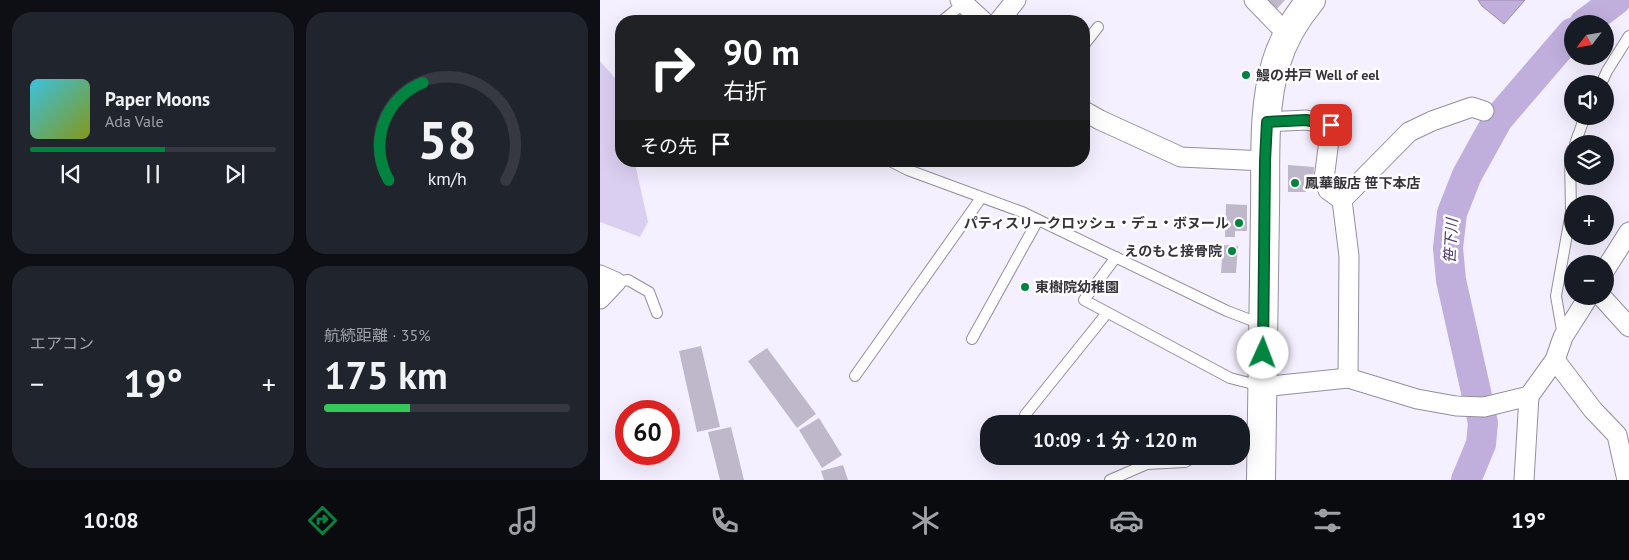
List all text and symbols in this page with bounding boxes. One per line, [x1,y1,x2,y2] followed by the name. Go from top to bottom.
[1564,15,1614,65] north arrow
[1564,15,1614,305] map controls
[723,29,800,75] text: 90 m
[640,35,705,100] icon: right
[1256,66,1380,84] place label: 鰻の井戸 Well of eel
[1240,69,1252,81] marker: 鰻の井戸 Well of eel
[1564,75,1614,125] button: sound
[723,77,767,105] text: 右折
[105,87,210,111] text: Paper Moons
[1310,104,1352,146] pin
[418,106,476,173] text: 58
[105,111,164,131] text: Ada Vale
[1317,111,1345,139] icon: arrive
[707,130,735,158] icon: arrive
[640,134,697,158] text: その先
[1564,135,1614,185] button: layers
[57,160,85,188] icon: previous
[139,160,167,188] icon: pause
[221,160,249,188] icon: next
[427,167,467,190] text: km/h
[1305,174,1421,192] place label: 鳳華飯店 笹下本店
[1289,177,1301,189] marker: 鳳華飯店 笹下本店
[1564,195,1614,245] button: +
[964,214,1229,232] place label: パティスリークロッシュ・デュ・ボヌール
[1440,216,1461,264] water label: 笹下川
[1233,217,1245,229] marker: パティスリークロッシュ・デュ・ボヌール
[1124,242,1222,260] place label: えのもと接骨院
[1226,245,1238,257] marker: えのもと接骨院
[1564,255,1614,305] button: −
[1035,278,1119,296] place label: 東樹院幼稚園
[1019,281,1031,293] marker: 東樹院幼稚園
[324,325,431,345] text: 航続距離 · 35%
[1236,326,1288,378] position arrow
[30,333,94,353] text: エアコン
[324,350,448,399] text: 175 km
[123,358,183,407] text: 19°
[30,365,44,402] text: −
[262,365,276,402] text: +
[615,400,680,465] speed limit sign: 60
[1033,428,1197,452] text: 10:09 · 1 分 · 120 m
[305,503,340,538] icon: directions
[506,503,541,538] icon: music
[707,503,742,538] icon: phone
[908,503,943,538] icon: climate
[1109,503,1144,538] icon: car
[1310,503,1345,538] icon: filters
[83,506,139,534] text: 10:08
[1511,506,1546,534] text: 19°

